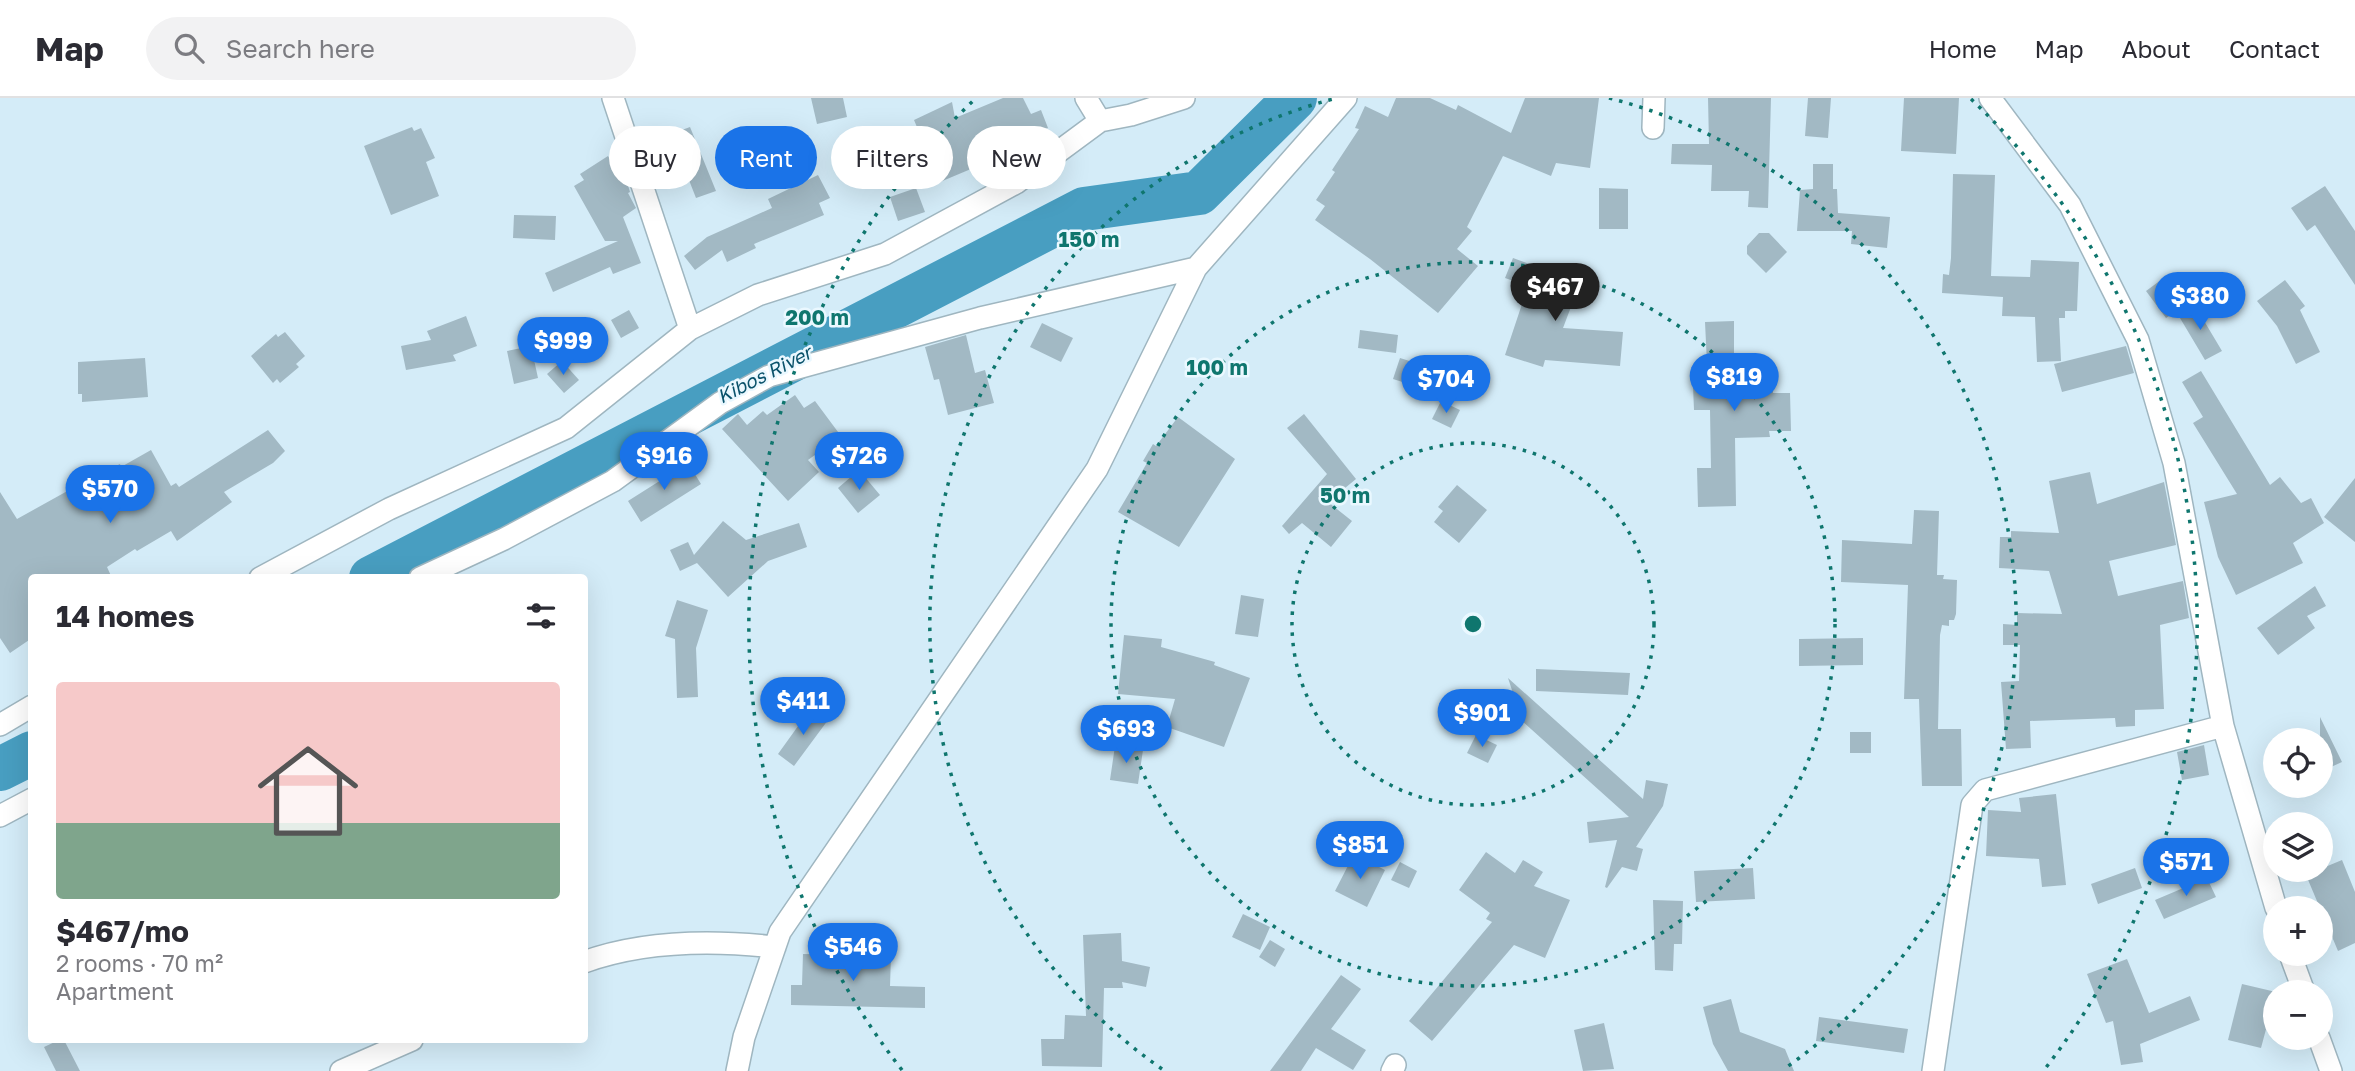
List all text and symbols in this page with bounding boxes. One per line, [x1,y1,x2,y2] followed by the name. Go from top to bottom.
[146,17,636,80] search box
[35,29,104,68] text: Map
[170,29,208,67] icon: search
[226,33,375,64] text: Search here
[1929,34,1997,63] text: Home
[2035,34,2084,63] text: Map
[2122,34,2191,63] text: About
[2229,34,2320,63] text: Contact
[609,126,701,189] chip: Buy
[715,126,817,189] chip: Rent
[831,126,953,189] chip: Filters
[967,126,1066,189] chip: New
[1059,226,1119,252] text: 150 m
[1514,264,1596,323] pin: $467
[1527,272,1583,300] text: $467
[2159,272,2241,332] pin: $380
[2170,281,2230,309] text: $380
[785,304,849,330] text: 200 m
[522,317,604,377] pin: $999
[533,326,593,354] text: $999
[713,339,817,408] water label: Kibos River
[1186,354,1248,380] text: 100 m
[1693,354,1775,413] pin: $819
[1405,356,1487,415] pin: $704
[1706,362,1762,390] text: $819
[1417,364,1475,392] text: $704
[623,432,705,492] pin: $916
[818,432,900,492] pin: $726
[636,441,692,469] text: $916
[831,441,887,469] text: $726
[69,466,151,525] pin: $570
[82,474,138,502] text: $570
[1320,482,1370,508] text: 50 m
[522,597,560,635] icon: filters
[56,598,195,634] text: 14 homes
[1461,612,1485,636] centre of rings
[762,678,844,737] pin: $411
[776,686,830,714] text: $411
[1441,690,1523,749] pin: $901
[1454,698,1510,726] text: $901
[1085,706,1167,765] pin: $693
[1097,714,1155,742] text: $693
[245,728,371,854] icon: home
[2263,728,2333,1050] map controls
[2263,728,2333,798] button: locate
[2263,812,2333,882] button: layers
[1319,822,1401,881] pin: $851
[1332,830,1388,858] text: $851
[2145,838,2227,898] pin: $571
[2159,847,2213,875] text: $571
[2263,896,2333,966] button: +
[56,913,189,949] text: $467/mo
[812,924,894,983] pin: $546
[824,932,882,960] text: $546
[56,949,223,977] text: 2 rooms · 70 m²
[56,977,174,1005] text: Apartment
[2263,980,2333,1050] button: −

